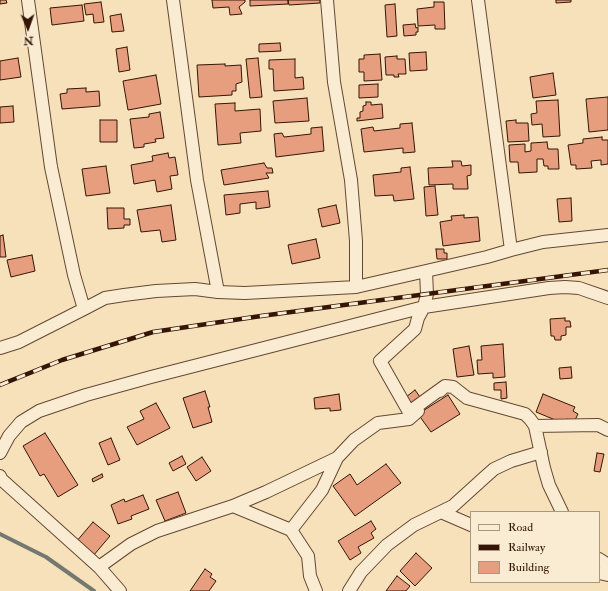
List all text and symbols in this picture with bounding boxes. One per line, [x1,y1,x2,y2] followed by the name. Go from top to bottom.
[8,8,48,48] north arrow
[23,34,34,47] text: N
[470,511,600,583] legend
[508,520,533,535] text: Road
[508,540,545,555] text: Railway
[508,560,549,575] text: Building

